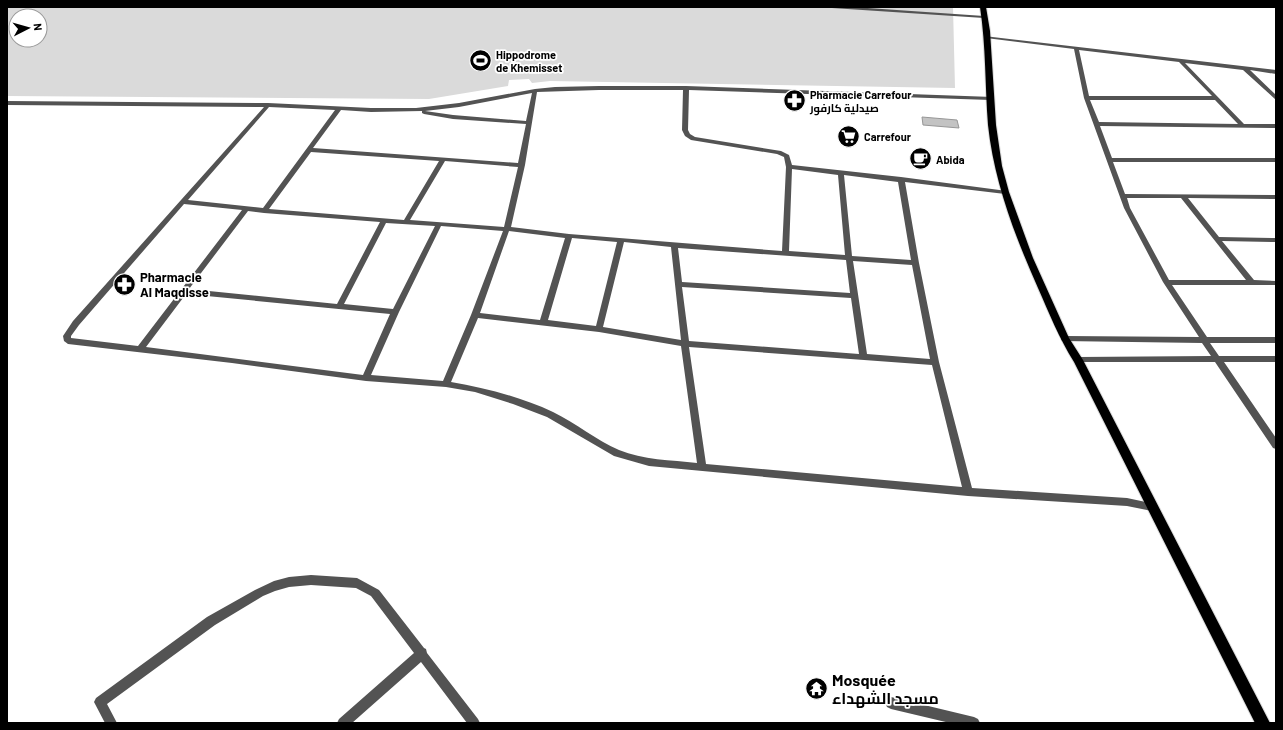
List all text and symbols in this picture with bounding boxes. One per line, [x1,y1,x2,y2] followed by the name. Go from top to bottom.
[8,8,48,48] north arrow
[32,23,45,31] text: N
[468,47,494,73] sports icon: Hippodrome de Khemisset
[496,48,562,74] place label: Hippodrome de Khemisset
[781,87,807,113] pharmacy icon: Pharmacie Carrefour صيدلية كارفور
[809,88,912,116] place label: Pharmacie Carrefour صيدلية كارفور
[835,123,861,149] supermarket icon: Carrefour
[864,130,912,143] place label: Carrefour
[907,146,933,172] cafe icon: Abida
[936,153,965,166] place label: Abida
[140,269,209,300] place label: Pharmacie Al Maqdisse
[112,271,138,297] pharmacy icon: Pharmacie Al Maqdisse
[832,670,939,708] place label: Mosquée مسجد الشهداء
[804,675,830,701] temple icon: Mosquée مسجد الشهداء

